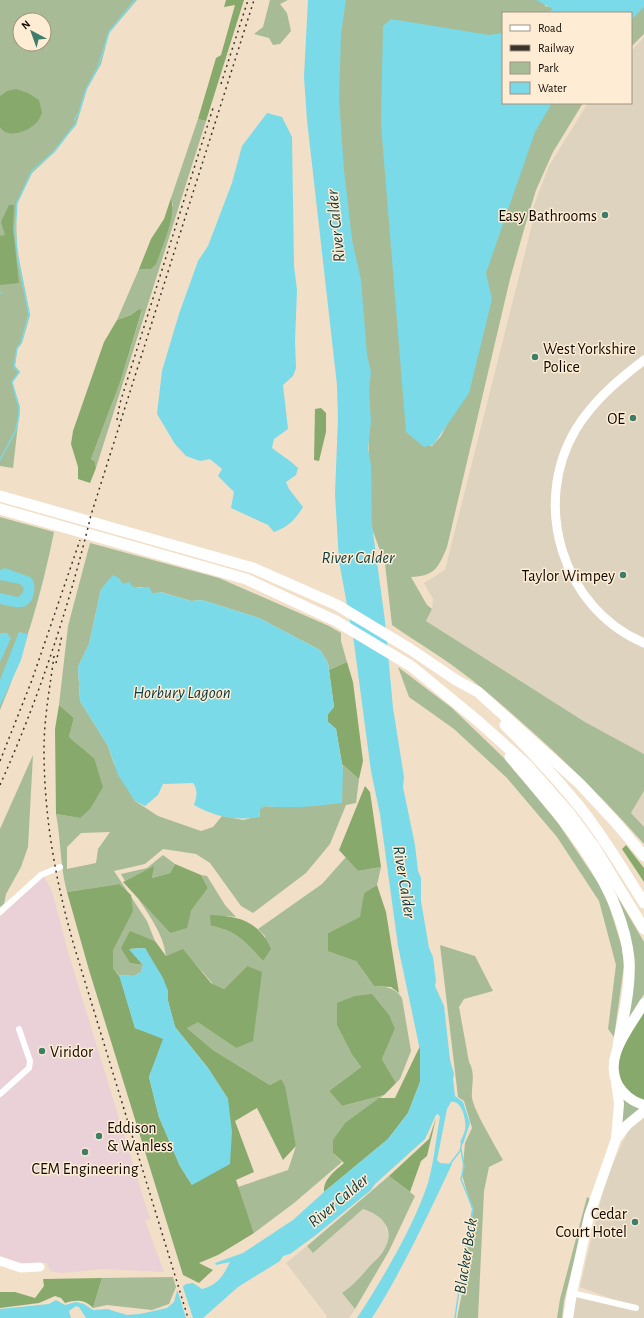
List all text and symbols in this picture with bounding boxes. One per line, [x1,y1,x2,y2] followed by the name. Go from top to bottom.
[12,12,52,52] north arrow
[502,12,632,104] legend
[19,18,32,31] text: N
[538,22,562,34] text: Road
[538,42,574,55] text: Railway
[538,62,559,74] text: Park
[538,82,567,94] text: Water
[323,188,348,263] water label: River Calder
[498,208,597,225] place label: Easy Bathrooms
[600,210,610,220] marker: Easy Bathrooms
[543,341,636,375] place label: West Yorkshire Police
[530,352,540,362] marker: West Yorkshire Police
[607,411,625,427] place label: OE
[628,413,638,423] marker: OE
[321,549,395,566] water label: River Calder
[521,568,615,585] place label: Taylor Wimpey
[618,570,628,580] marker: Taylor Wimpey
[133,684,231,701] water label: Horbury Lagoon
[390,845,419,920] water label: River Calder
[50,1044,94,1060] place label: Viridor
[37,1046,47,1056] marker: Viridor
[107,1120,173,1154] place label: Eddison & Wanless
[94,1131,104,1141] marker: Eddison & Wanless
[80,1147,90,1157] marker: CEM Engineering
[32,1161,139,1177] place label: CEM Engineering
[305,1170,372,1230] water label: River Calder
[556,1206,628,1240] place label: Cedar Court Hotel
[451,1217,480,1295] water label: Blacker Beck
[630,1217,640,1227] marker: Cedar Court Hotel

